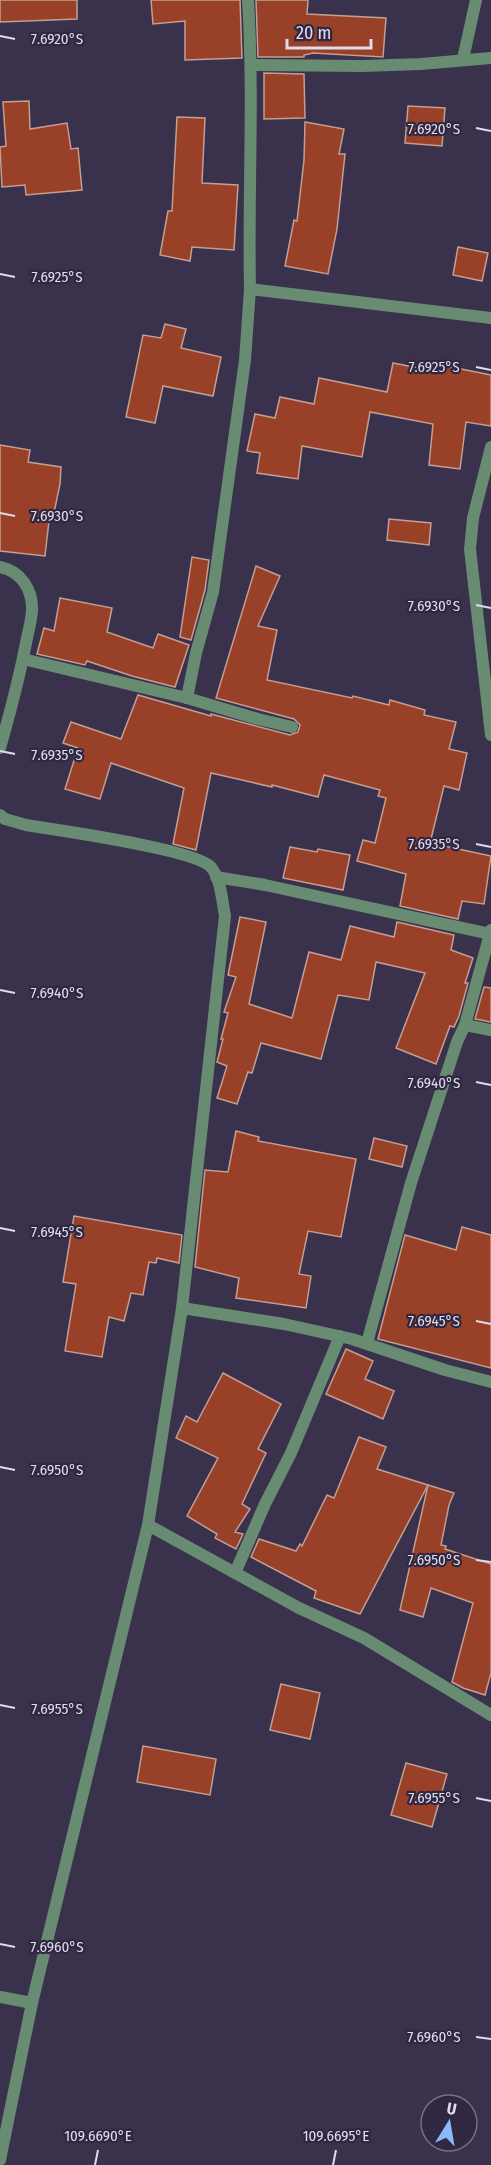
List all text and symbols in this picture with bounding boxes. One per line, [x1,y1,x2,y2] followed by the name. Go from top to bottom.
[287,12,371,50] scale bar
[296,22,331,44] text: 20 m
[31,30,83,48] text: 7.6920°S
[408,120,460,138] text: 7.6920°S
[31,268,83,286] text: 7.6925°S
[408,358,460,376] text: 7.6925°S
[31,507,83,525] text: 7.6930°S
[408,597,460,615] text: 7.6930°S
[31,746,83,764] text: 7.6935°S
[408,835,460,853] text: 7.6935°S
[30,984,84,1002] text: 7.6940°S
[407,1074,461,1092] text: 7.6940°S
[31,1223,83,1241] text: 7.6945°S
[408,1312,460,1330] text: 7.6945°S
[31,1461,83,1479] text: 7.6950°S
[408,1551,460,1569] text: 7.6950°S
[31,1700,83,1718] text: 7.6955°S
[408,1789,460,1807] text: 7.6955°S
[30,1938,84,1956] text: 7.6960°S
[407,2028,461,2046] text: 7.6960°S
[419,2093,479,2153] north arrow
[445,2099,458,2119] text: U
[64,2127,132,2145] text: 109.6690°E
[303,2127,369,2145] text: 109.6695°E

